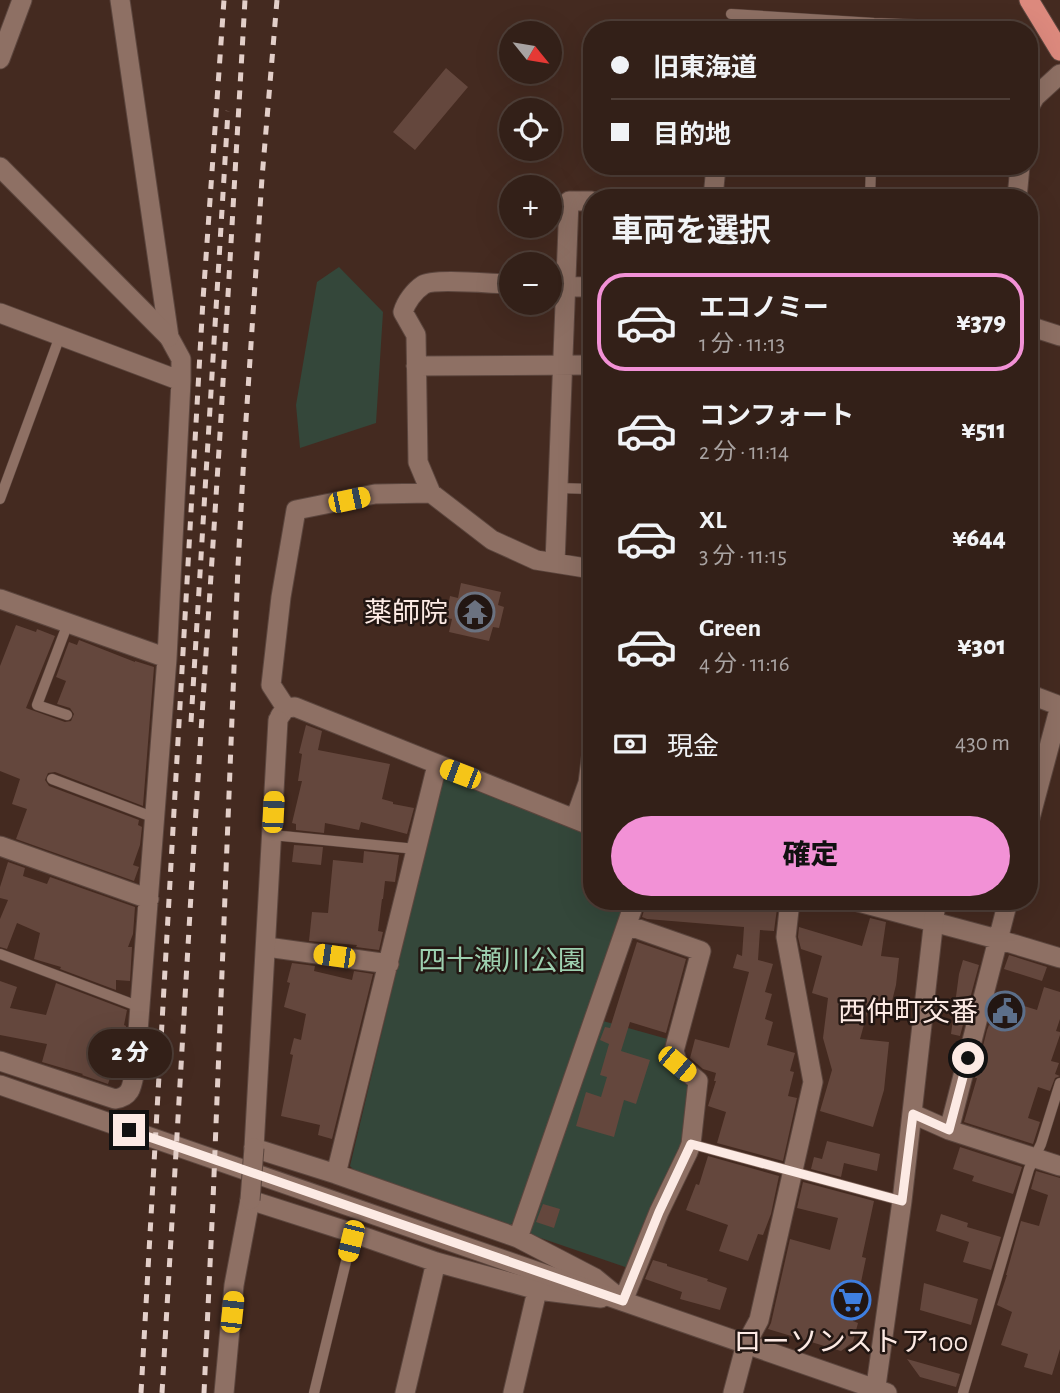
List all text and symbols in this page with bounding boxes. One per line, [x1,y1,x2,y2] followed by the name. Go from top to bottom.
[499,21,562,84] north arrow
[499,21,562,315] map controls
[653,55,757,81] text: 旧東海道
[499,98,562,161] button: locate
[653,122,731,148] text: 目的地
[499,175,562,238] button: +
[611,215,771,247] text: 車両を選択
[499,252,562,315] button: −
[615,291,678,354] icon: car
[699,295,829,321] text: エコノミー
[956,309,1006,335] text: ¥379
[699,333,785,356] text: 1 分 · 11:13
[615,399,678,462] icon: car
[699,403,854,429] text: コンフォート
[961,417,1006,443] text: ¥511
[699,441,789,464] text: 2 分 · 11:14
[327,485,372,515] car
[615,507,678,570] icon: car
[699,507,726,533] text: XL
[952,525,1006,551] text: ¥644
[699,545,787,568] text: 3 分 · 11:15
[454,591,496,633] temple icon: 薬師院
[364,598,448,628] place label: 薬師院
[615,615,678,678] icon: car
[699,615,761,641] text: Green
[957,633,1006,659] text: ¥301
[699,653,790,676] text: 4 分 · 11:16
[611,725,649,763] icon: cash
[955,732,1010,755] text: 430 m
[667,734,719,760] text: 現金
[437,757,484,791] car
[262,790,285,834] car
[611,816,1010,896] button: 確定
[312,943,357,969] car
[418,946,586,976] park label: 四十瀬川公園
[984,990,1026,1032] public building icon: 西仲町交番
[838,997,978,1027] place label: 西仲町交番
[87,1028,171,1078] callout: 2 分
[111,1042,149,1065] text: 2 分
[655,1042,700,1086] car
[952,1042,984,1074] route start
[113,1114,145,1146] route end
[336,1218,367,1264] car
[830,1279,872,1321] supermarket icon: ローソンストア100
[220,1290,245,1334] car
[734,1329,968,1357] place label: ローソンストア100

